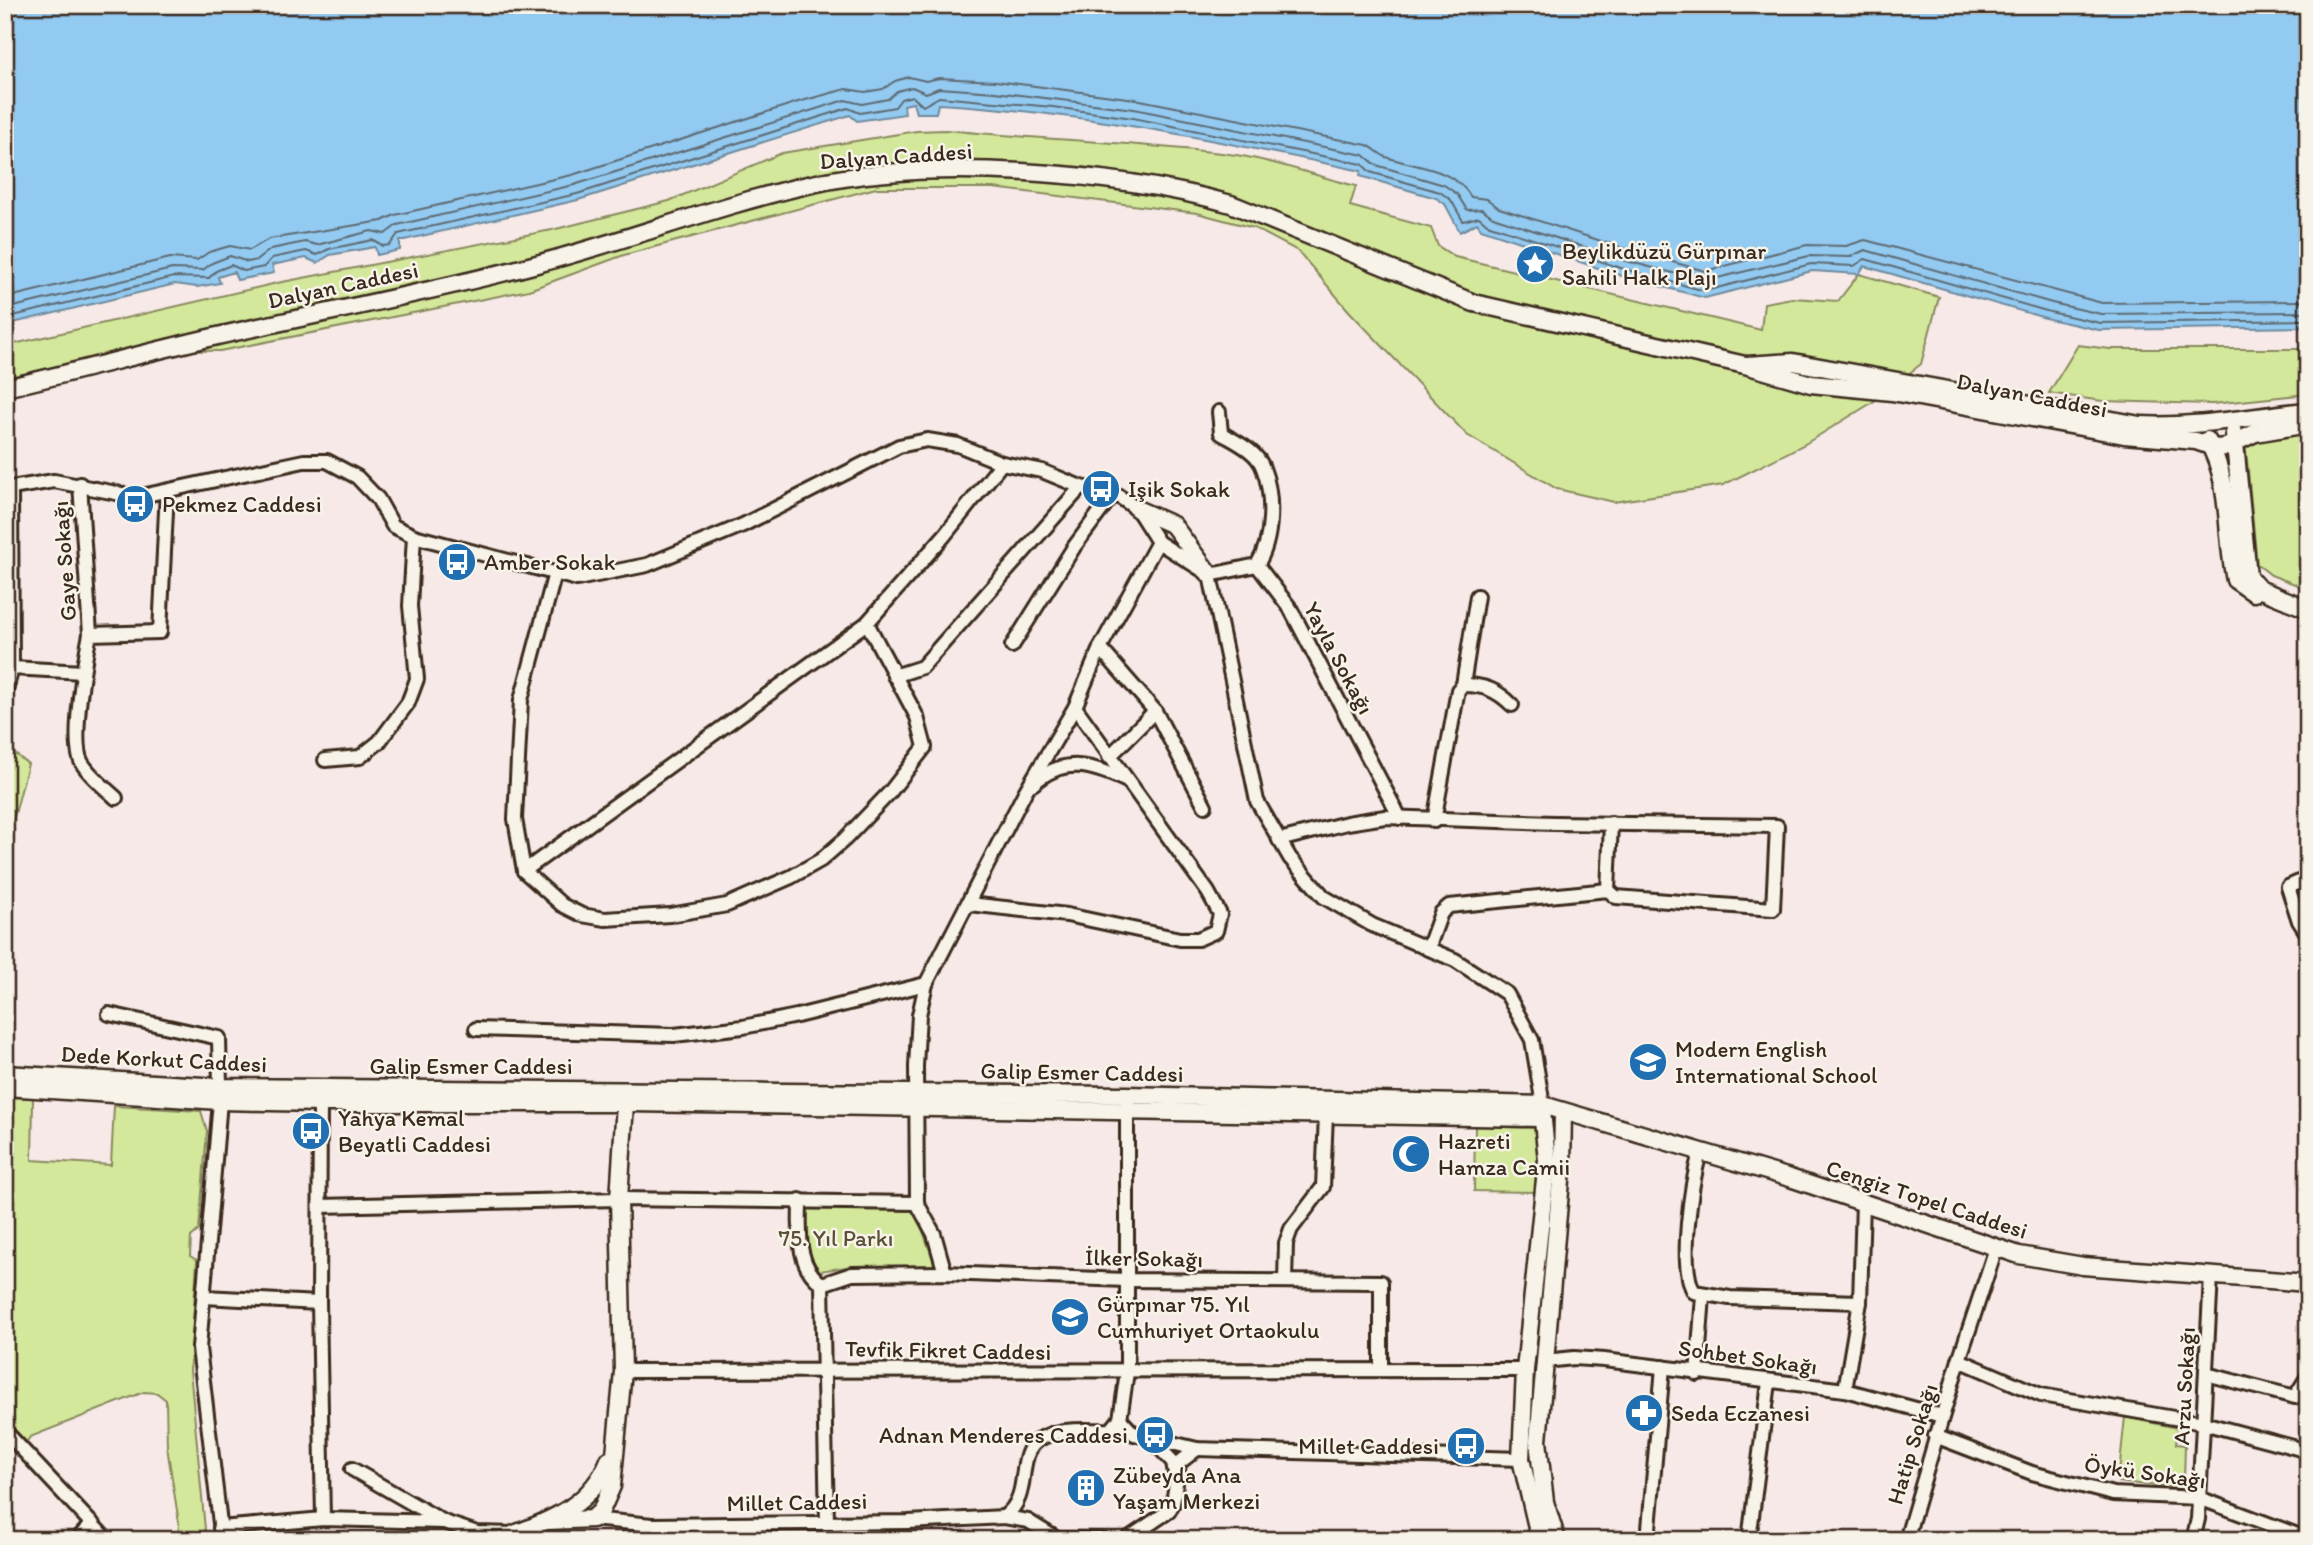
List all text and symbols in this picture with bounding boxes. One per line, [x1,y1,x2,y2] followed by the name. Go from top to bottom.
[819,137,973,175] street label: Dalyan Caddesi
[1562,237,1766,291] place label: Beylikdüzü Gürpınar Sahili Halk Plajı
[1514,243,1556,285] place icon: Beylikdüzü Gürpınar Sahili Halk Plajı
[265,255,421,315] street label: Dalyan Caddesi
[1954,367,2110,423] street label: Dalyan Caddesi
[1080,468,1122,510] bus stop icon: Işik Sokak
[1128,475,1230,503] place label: Işik Sokak
[114,483,156,525] bus stop icon: Pekmez Caddesi
[162,490,322,518] place label: Pekmez Caddesi
[46,500,82,622] street label: Gaye Sokağı
[436,541,478,583] bus stop icon: Amber Sokak
[484,548,616,576] place label: Amber Sokak
[1298,597,1380,719] street label: Yayla Sokağı
[1675,1035,1878,1089] place label: Modern English International School
[60,1040,268,1078] street label: Dede Korkut Caddesi
[1627,1041,1669,1083] school or university icon: Modern English International School
[369,1052,573,1080] street label: Galip Esmer Caddesi
[980,1056,1184,1088] street label: Galip Esmer Caddesi
[338,1104,491,1158] place label: Yahya Kemal Beyatli Caddesi
[290,1110,332,1152] bus stop icon: Yahya Kemal Beyatli Caddesi
[1438,1127,1570,1181] place label: Hazreti Hamza Camii
[1390,1133,1432,1175] mosque icon: Hazreti Hamza Camii
[1823,1153,2031,1245] street label: Cengiz Topel Caddesi
[779,1224,893,1252] park label: 75. Yıl Parkı
[1085,1243,1203,1273] street label: İlker Sokağı
[1097,1290,1320,1344] place label: Gürpınar 75. Yıl Cumhuriyet Ortaokulu
[1049,1296,1091,1338] school or university icon: Gürpınar 75. Yıl Cumhuriyet Ortaokulu
[2167,1326,2201,1446] street label: Arzu Sokağı
[1677,1333,1819,1381] street label: Sohbet Sokağı
[845,1334,1051,1366] street label: Tevfik Fikret Caddesi
[1880,1380,1944,1508] street label: Hatip Sokağı
[1623,1392,1665,1434] pharmacy icon: Seda Eczanesi
[1671,1399,1810,1427] place label: Seda Eczanesi
[1134,1414,1176,1456] bus stop icon: Adnan Menderes Caddesi
[879,1421,1128,1449] place label: Adnan Menderes Caddesi
[1445,1425,1487,1467] bus stop icon: Millet Caddesi
[1298,1432,1439,1460] place label: Millet Caddesi
[2082,1450,2208,1494] street label: Öykü Sokağı
[1113,1461,1260,1515] place label: Zübeyda Ana Yaşam Merkezi
[1065,1467,1107,1509] building icon: Zübeyda Ana Yaşam Merkezi
[726,1487,868,1517] street label: Millet Caddesi

